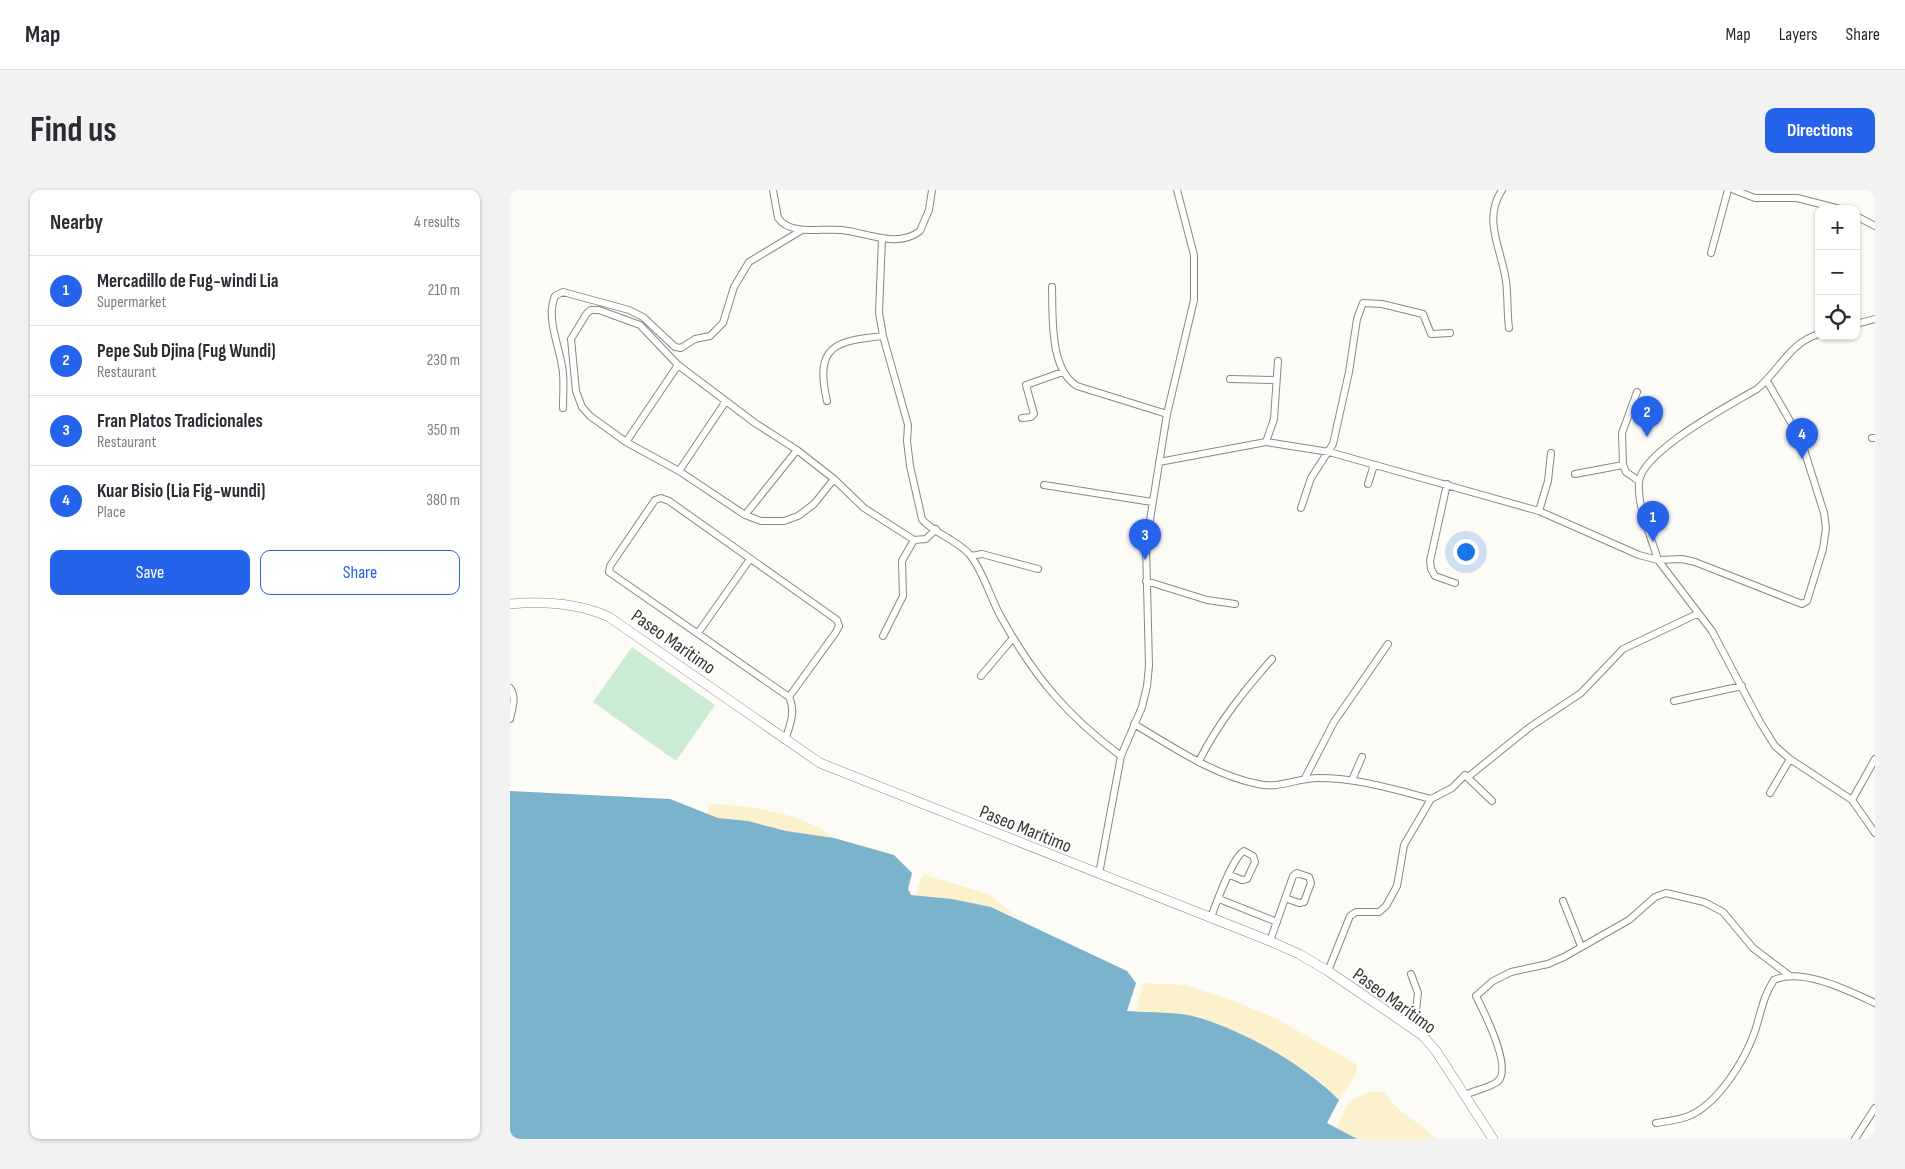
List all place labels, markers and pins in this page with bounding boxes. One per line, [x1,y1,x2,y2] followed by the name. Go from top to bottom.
[1631,396,1663,437] pin: 2
[1786,418,1818,459] pin: 4
[1637,501,1669,542] pin: 1
[1129,519,1161,560] pin: 3

